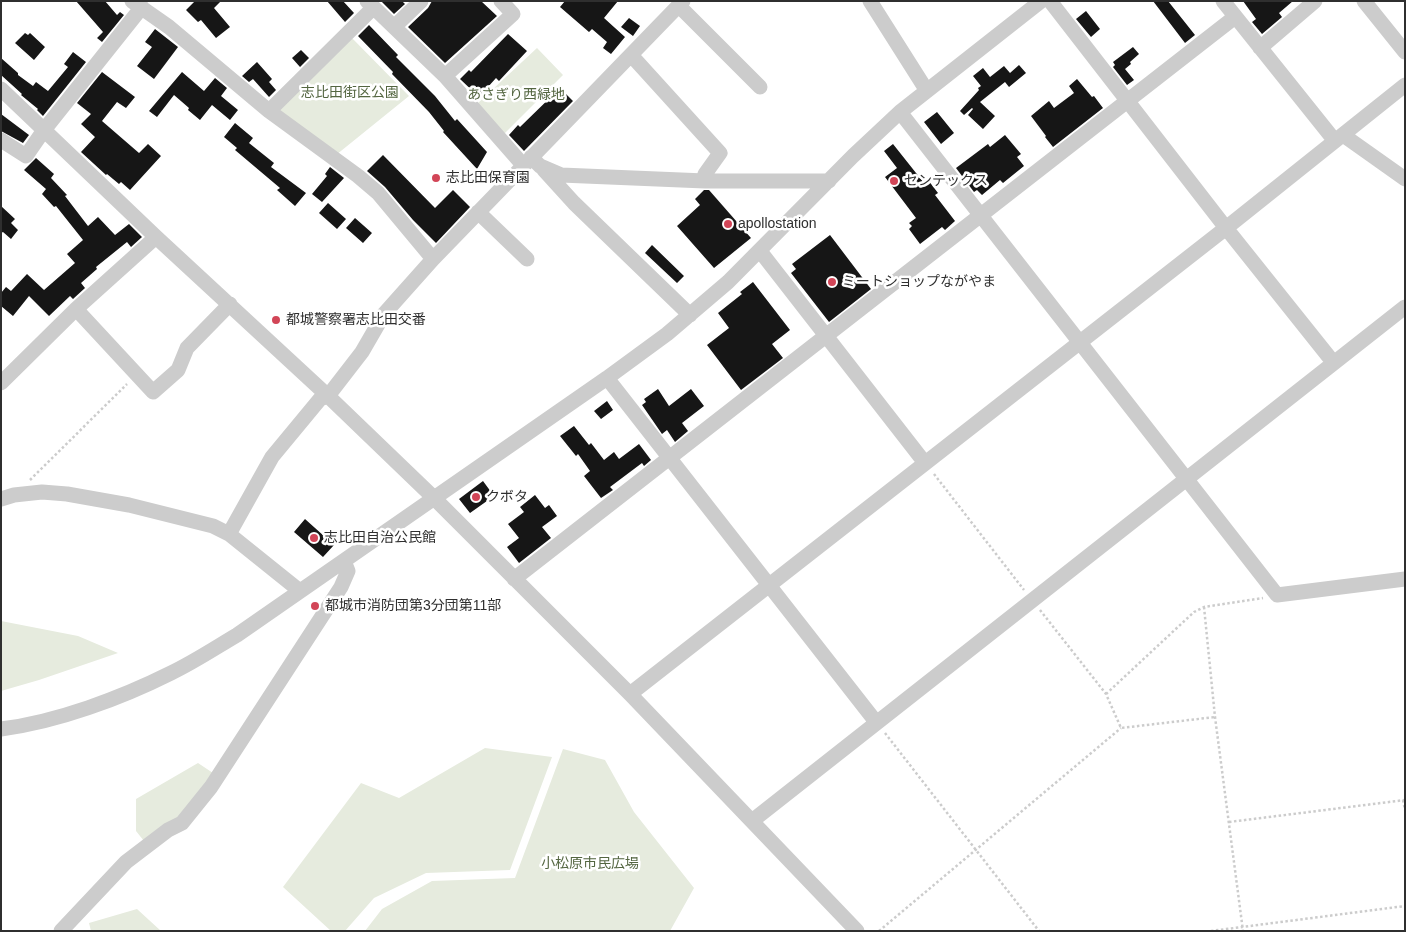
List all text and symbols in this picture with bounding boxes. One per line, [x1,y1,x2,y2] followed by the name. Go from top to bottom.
[301,85,399,101] park label: 志比田街区公園
[467,87,565,103] park label: あさぎり西緑地
[446,170,530,186] place label: 志比田保育園
[430,172,442,184] marker: 志比田保育園
[904,173,988,189] place label: センテックス
[888,175,900,187] marker: センテックス
[738,216,817,232] place label: apollostation
[722,218,734,230] marker: apollostation
[842,274,996,290] place label: ミートショップながやま
[826,276,838,288] marker: ミートショップながやま
[286,312,426,328] place label: 都城警察署志比田交番
[270,314,282,326] marker: 都城警察署志比田交番
[486,489,528,505] place label: クボタ
[470,491,482,503] marker: クボタ
[324,530,436,546] place label: 志比田自治公民館
[308,532,320,544] marker: 志比田自治公民館
[325,598,501,614] place label: 都城市消防団第3分団第11部
[309,600,321,612] marker: 都城市消防団第3分団第11部
[541,856,639,872] park label: 小松原市民広場

